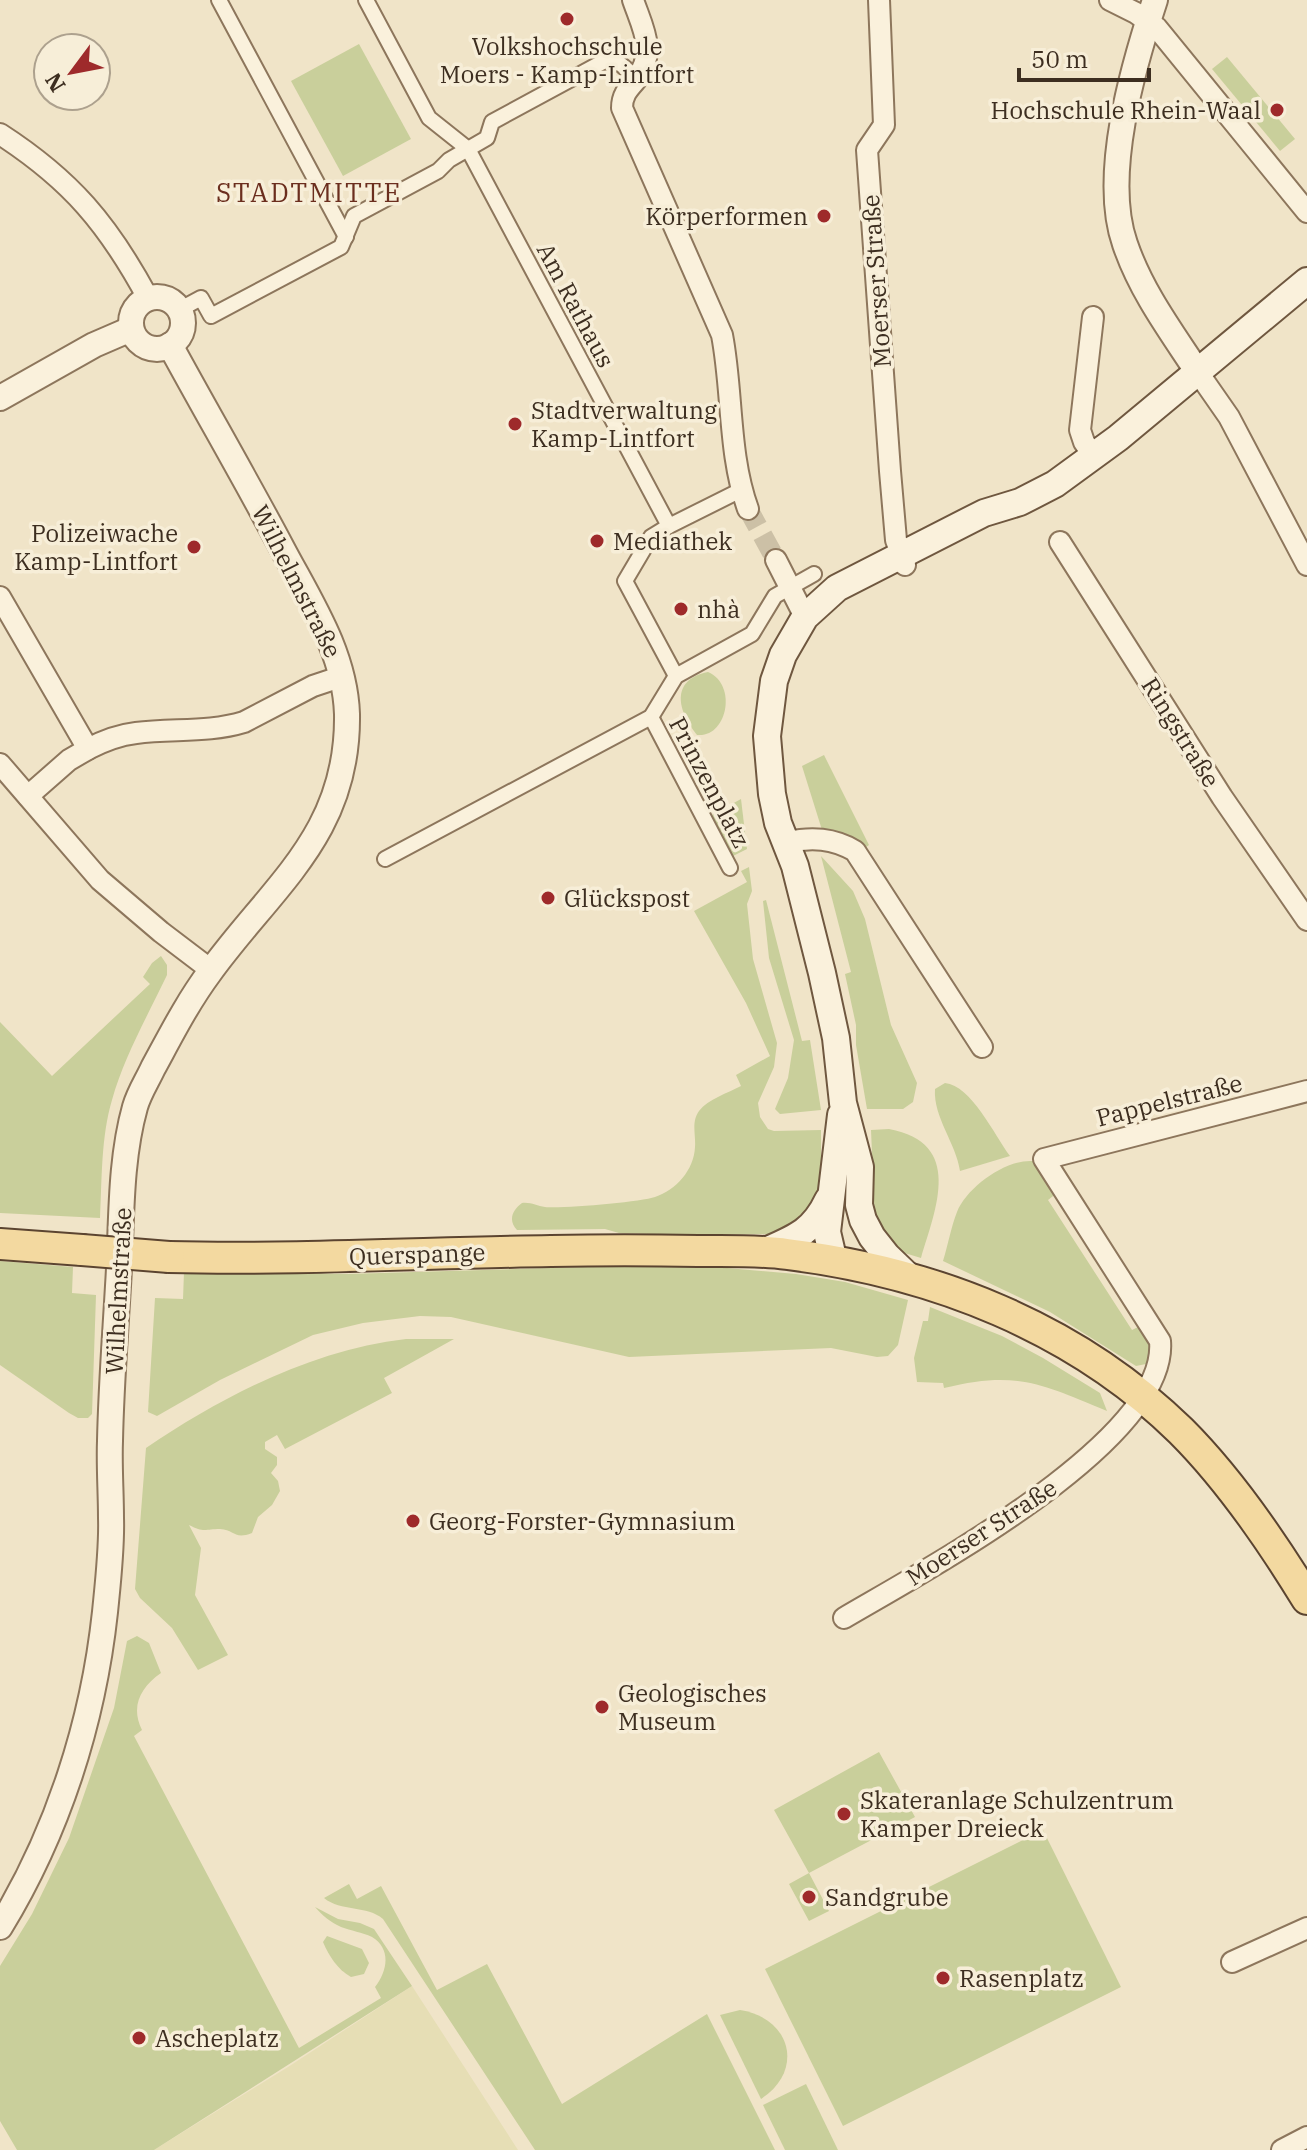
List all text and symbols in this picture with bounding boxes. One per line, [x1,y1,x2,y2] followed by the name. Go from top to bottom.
[558,10,576,28] marker: Volkshochschule Moers - Kamp-Lintfort
[440,30,694,90] place label: Volkshochschule Moers - Kamp-Lintfort
[32,32,112,112] north arrow
[1019,32,1149,82] scale bar
[1031,43,1088,75] text: 50 m
[38,68,72,98] text: N
[991,94,1261,126] place label: Hochschule Rhein-Waal
[1268,101,1286,119] marker: Hochschule Rhein-Waal
[216,175,402,209] district label: STADTMITTE
[854,193,898,369] street label: Moerser Straße
[645,200,808,232] place label: Körperformen
[815,207,833,225] marker: Körperformen
[530,237,622,373] street label: Am Rathaus
[531,394,717,454] place label: Stadtverwaltung Kamp-Lintfort
[506,415,524,433] marker: Stadtverwaltung Kamp-Lintfort
[245,499,349,663] street label: Wilhelmstraße
[14,517,178,577] place label: Polizeiwache Kamp-Lintfort
[613,525,732,557] place label: Mediathek
[588,532,606,550] marker: Mediathek
[185,538,203,556] marker: Polizeiwache Kamp-Lintfort
[697,593,740,625] place label: nhà
[672,600,690,618] marker: nhà
[1135,671,1227,793] street label: Ringstraße
[662,711,758,853] street label: Prinzenplatz
[564,882,690,914] place label: Glückspost
[539,889,557,907] marker: Glückspost
[1093,1066,1245,1134] street label: Pappelstraße
[98,1207,138,1375] street label: Wilhelmstraße
[348,1236,486,1272] street label: Querspange
[900,1471,1062,1593] street label: Moerser Straße
[429,1505,736,1537] place label: Georg-Forster-Gymnasium
[404,1512,422,1530] marker: Georg-Forster-Gymnasium
[618,1677,767,1737] place label: Geologisches Museum
[593,1698,611,1716] marker: Geologisches Museum
[860,1784,1174,1844] place label: Skateranlage Schulzentrum Kamper Dreieck
[835,1805,853,1823] marker: Skateranlage Schulzentrum Kamper Dreieck
[825,1881,949,1913] place label: Sandgrube
[800,1888,818,1906] marker: Sandgrube
[959,1962,1084,1994] place label: Rasenplatz
[934,1969,952,1987] marker: Rasenplatz
[155,2022,279,2054] place label: Ascheplatz
[130,2029,148,2047] marker: Ascheplatz

